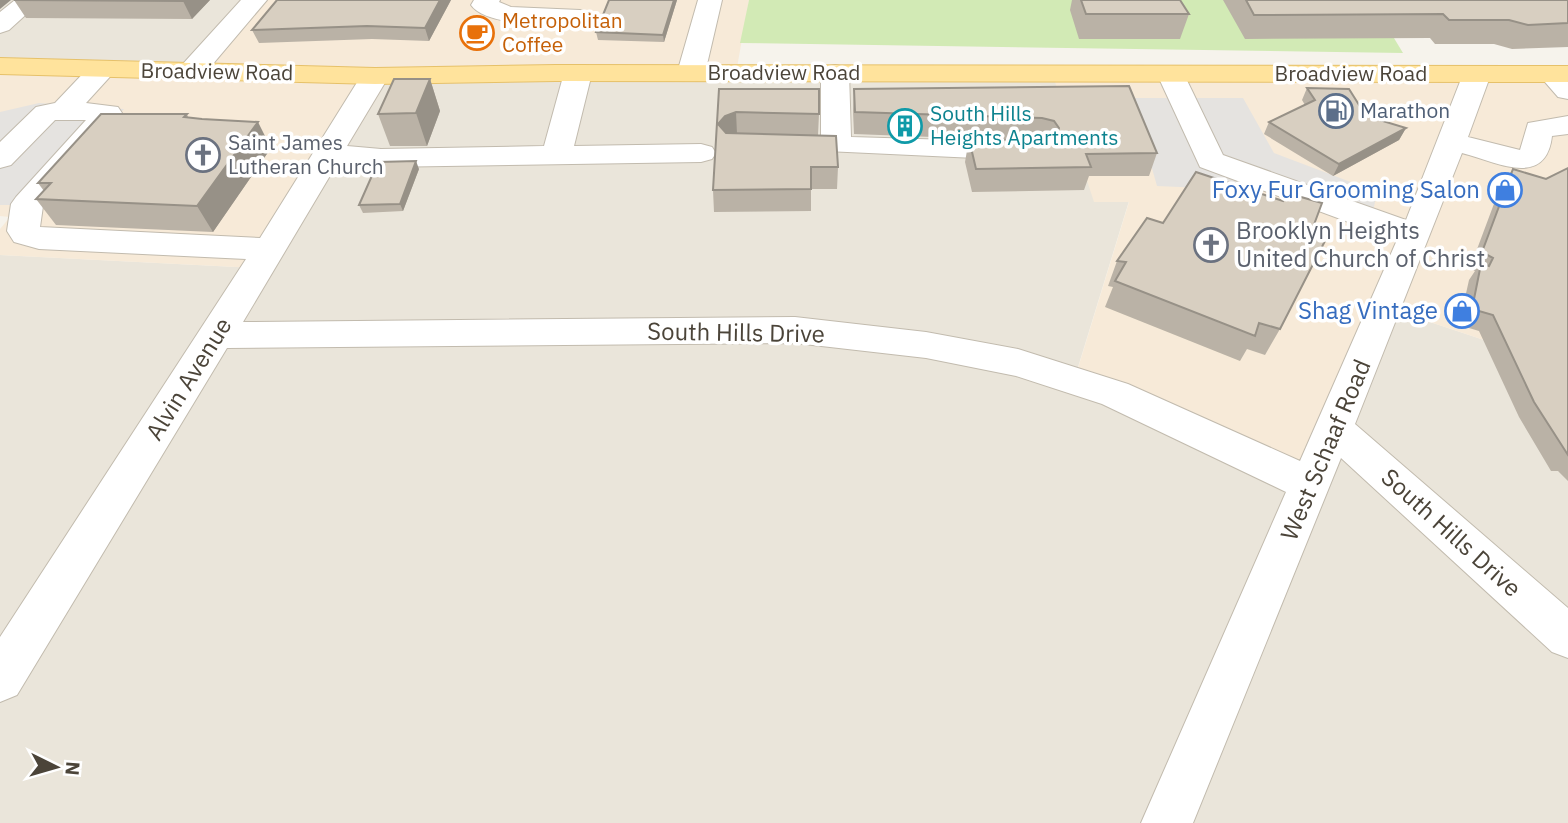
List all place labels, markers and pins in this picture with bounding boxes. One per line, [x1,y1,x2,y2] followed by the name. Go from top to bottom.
[502,6,623,58] place label: Metropolitan Coffee
[458,14,496,52] cafe icon: Metropolitan Coffee
[1317,92,1355,130] fuel station icon: Marathon
[1360,96,1450,124] place label: Marathon
[930,99,1119,151] place label: South Hills Heights Apartments
[886,107,924,145] building icon: South Hills Heights Apartments
[228,128,384,180] place label: Saint James Lutheran Church
[184,136,222,174] church icon: Saint James Lutheran Church
[1486,171,1524,209] shop icon: Foxy Fur Grooming Salon
[1212,173,1480,205] place label: Foxy Fur Grooming Salon
[1236,214,1485,274] place label: Brooklyn Heights United Church of Christ
[1192,226,1230,264] church icon: Brooklyn Heights United Church of Christ
[1443,292,1481,330] shop icon: Shag Vintage
[1298,294,1438,326] place label: Shag Vintage

